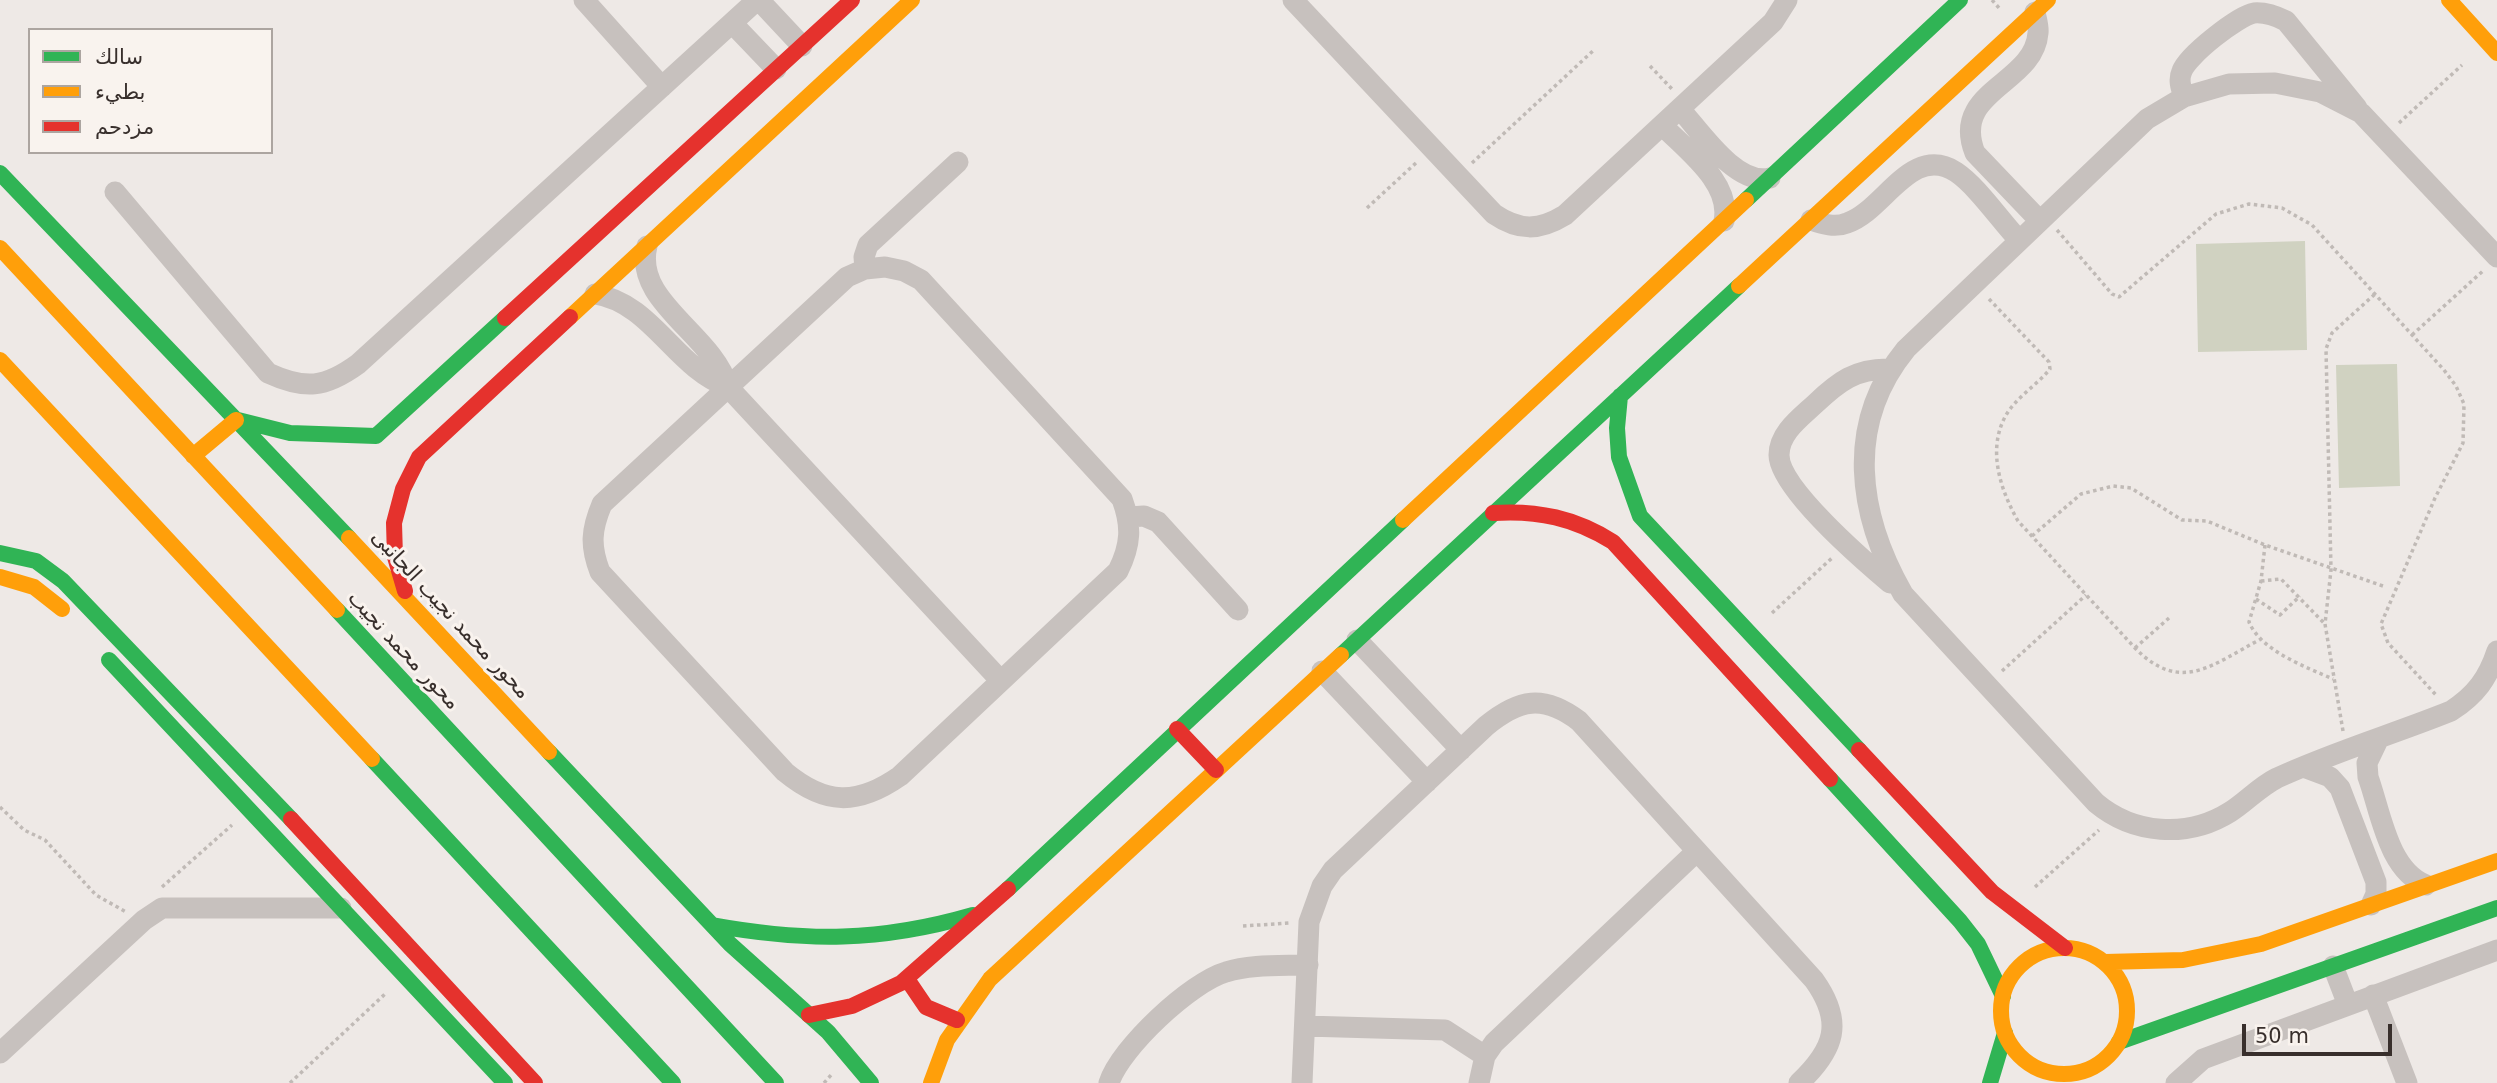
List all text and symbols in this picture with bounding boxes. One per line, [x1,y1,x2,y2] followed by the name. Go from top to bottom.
[28,28,273,154] legend
[95,45,143,69] text: سالك
[95,80,145,104] text: بطيء
[95,115,154,139] text: مزدحم
[365,525,535,705] street label: محور محمد نجيب الجانبى
[341,586,465,716] street label: محور محمد نجيب
[2245,1010,2396,1054] scale bar
[2255,1024,2309,1048] text: 50 m

